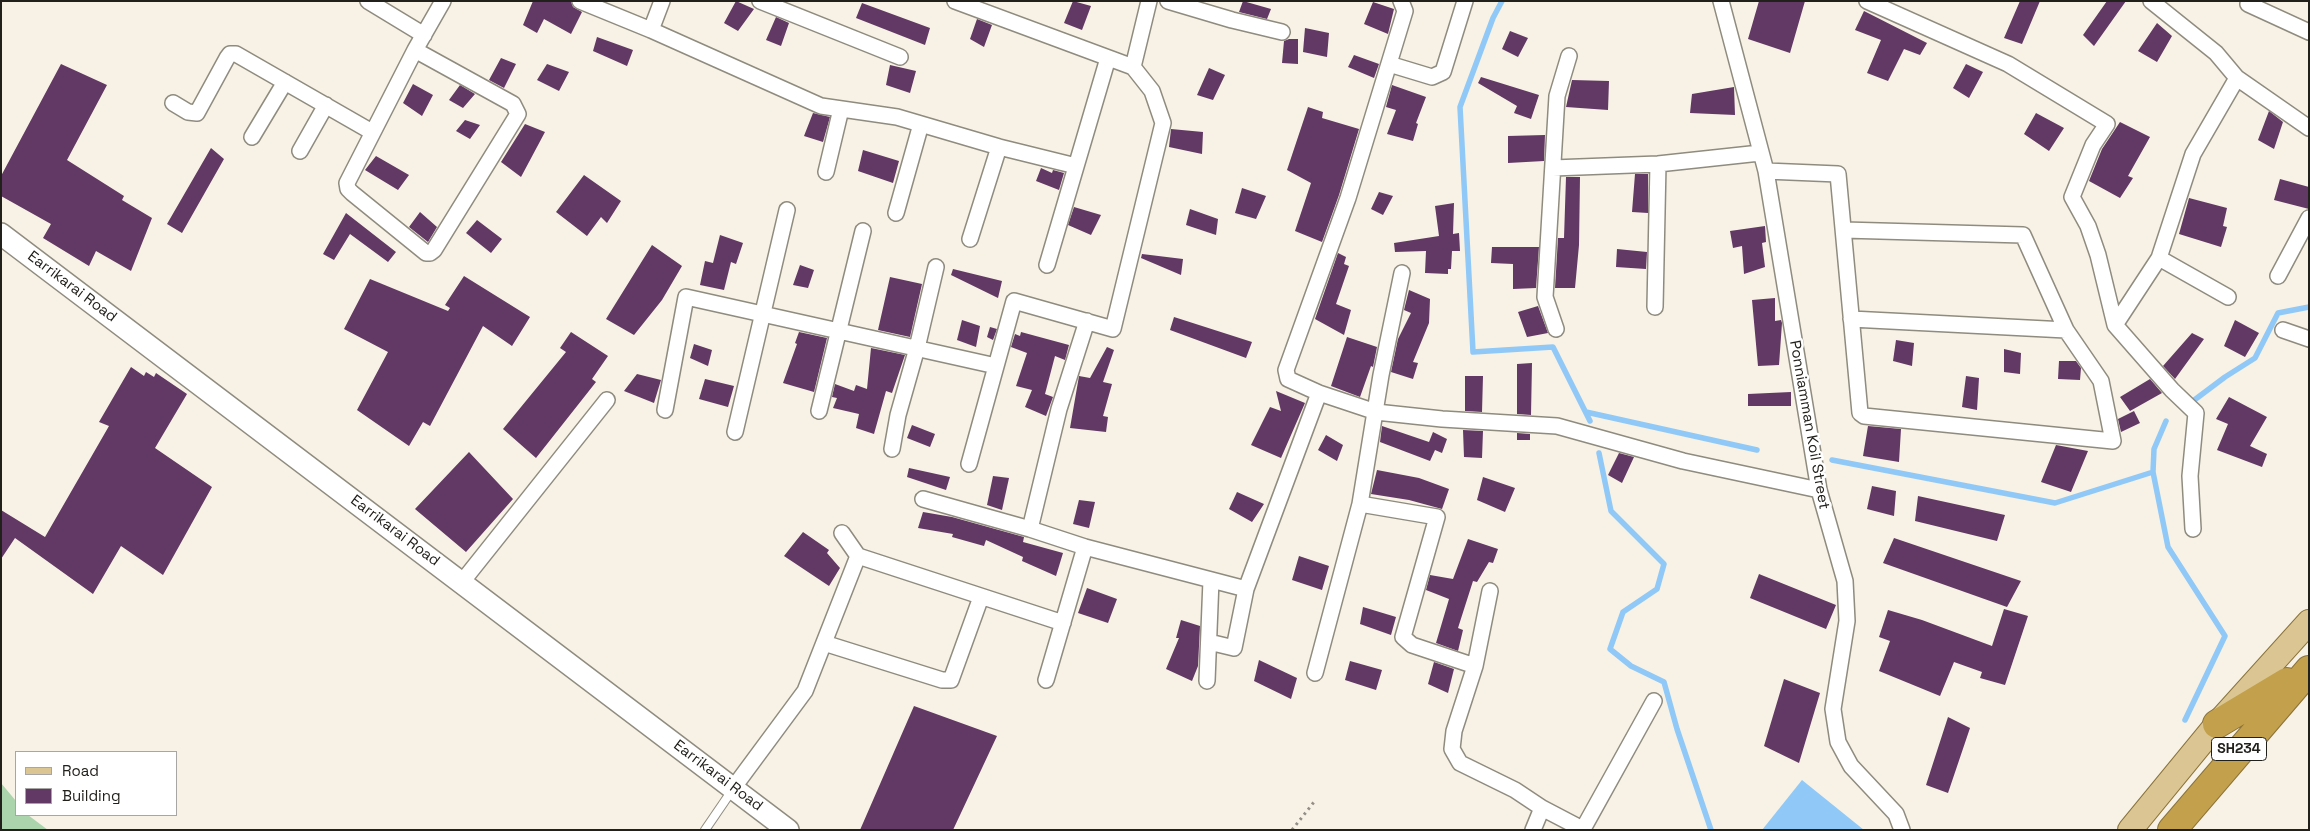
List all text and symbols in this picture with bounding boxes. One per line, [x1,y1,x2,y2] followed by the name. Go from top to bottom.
[24,248,120,326] street label: Earrikarai Road
[1785,339,1833,511] street label: Ponniamman Koil Street
[347,492,443,570] street label: Earrikarai Road
[670,737,766,815] street label: Earrikarai Road
[2212,738,2266,761] road number: SH234
[15,751,178,816] legend
[62,761,99,780] text: Road
[62,786,121,805] text: Building

